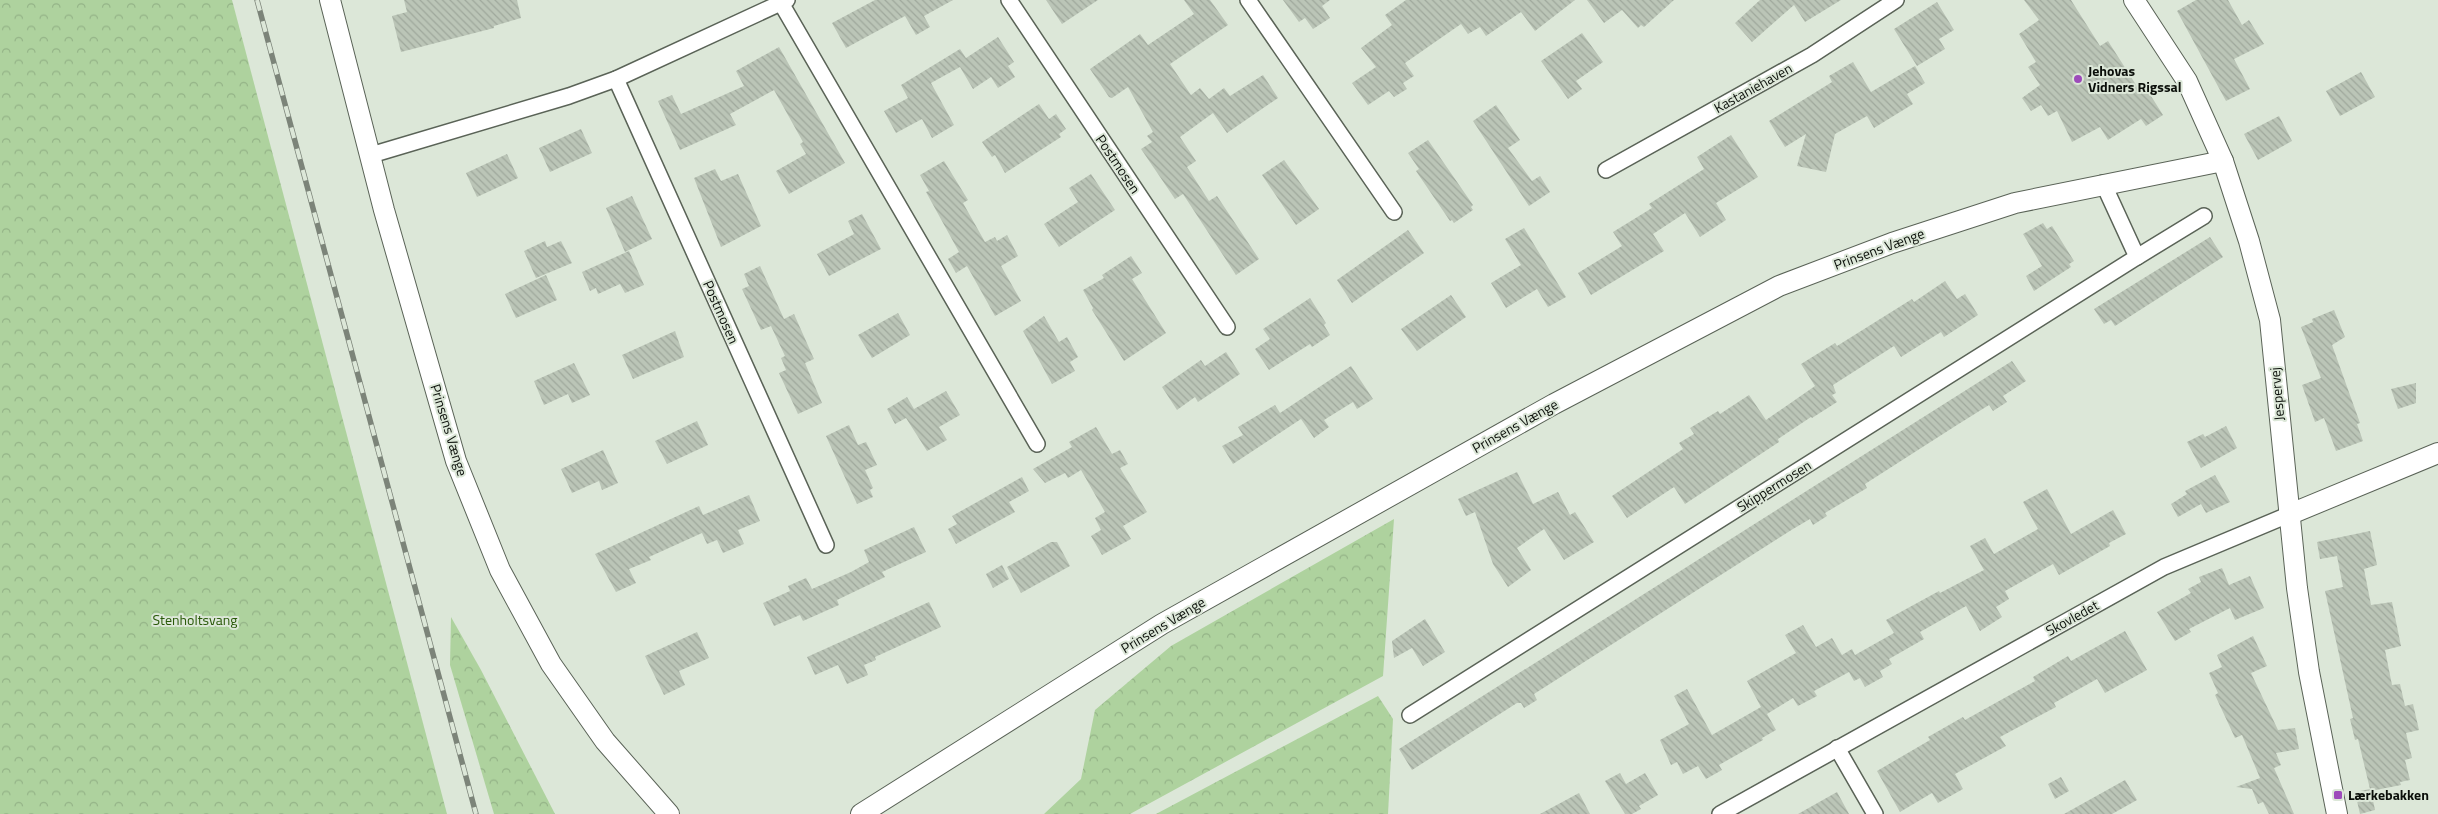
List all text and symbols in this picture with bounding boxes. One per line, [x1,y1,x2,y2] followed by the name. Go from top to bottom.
[1710,57,1796,118] street label: Kastaniehaven
[2088,60,2181,97] place label: Jehovas Vidners Rigssal
[2072,73,2084,85] marker: Jehovas Vidners Rigssal
[1091,130,1146,197] street label: Postmosen
[1830,222,1927,275] street label: Prinsens Vænge
[698,277,745,347] street label: Postmosen
[2264,366,2289,422] street label: Jespervej
[426,381,473,478] street label: Prinsens Vænge
[1468,393,1561,458] street label: Prinsens Vænge
[1732,454,1815,517] street label: Skippermosen
[1117,591,1209,658] street label: Prinsens Vænge
[2041,594,2102,641] street label: Skovledet
[153,609,237,630] park label: Stenholtsvang
[2348,784,2429,805] place label: Lærkebakken
[2332,789,2344,801] marker: Lærkebakken

